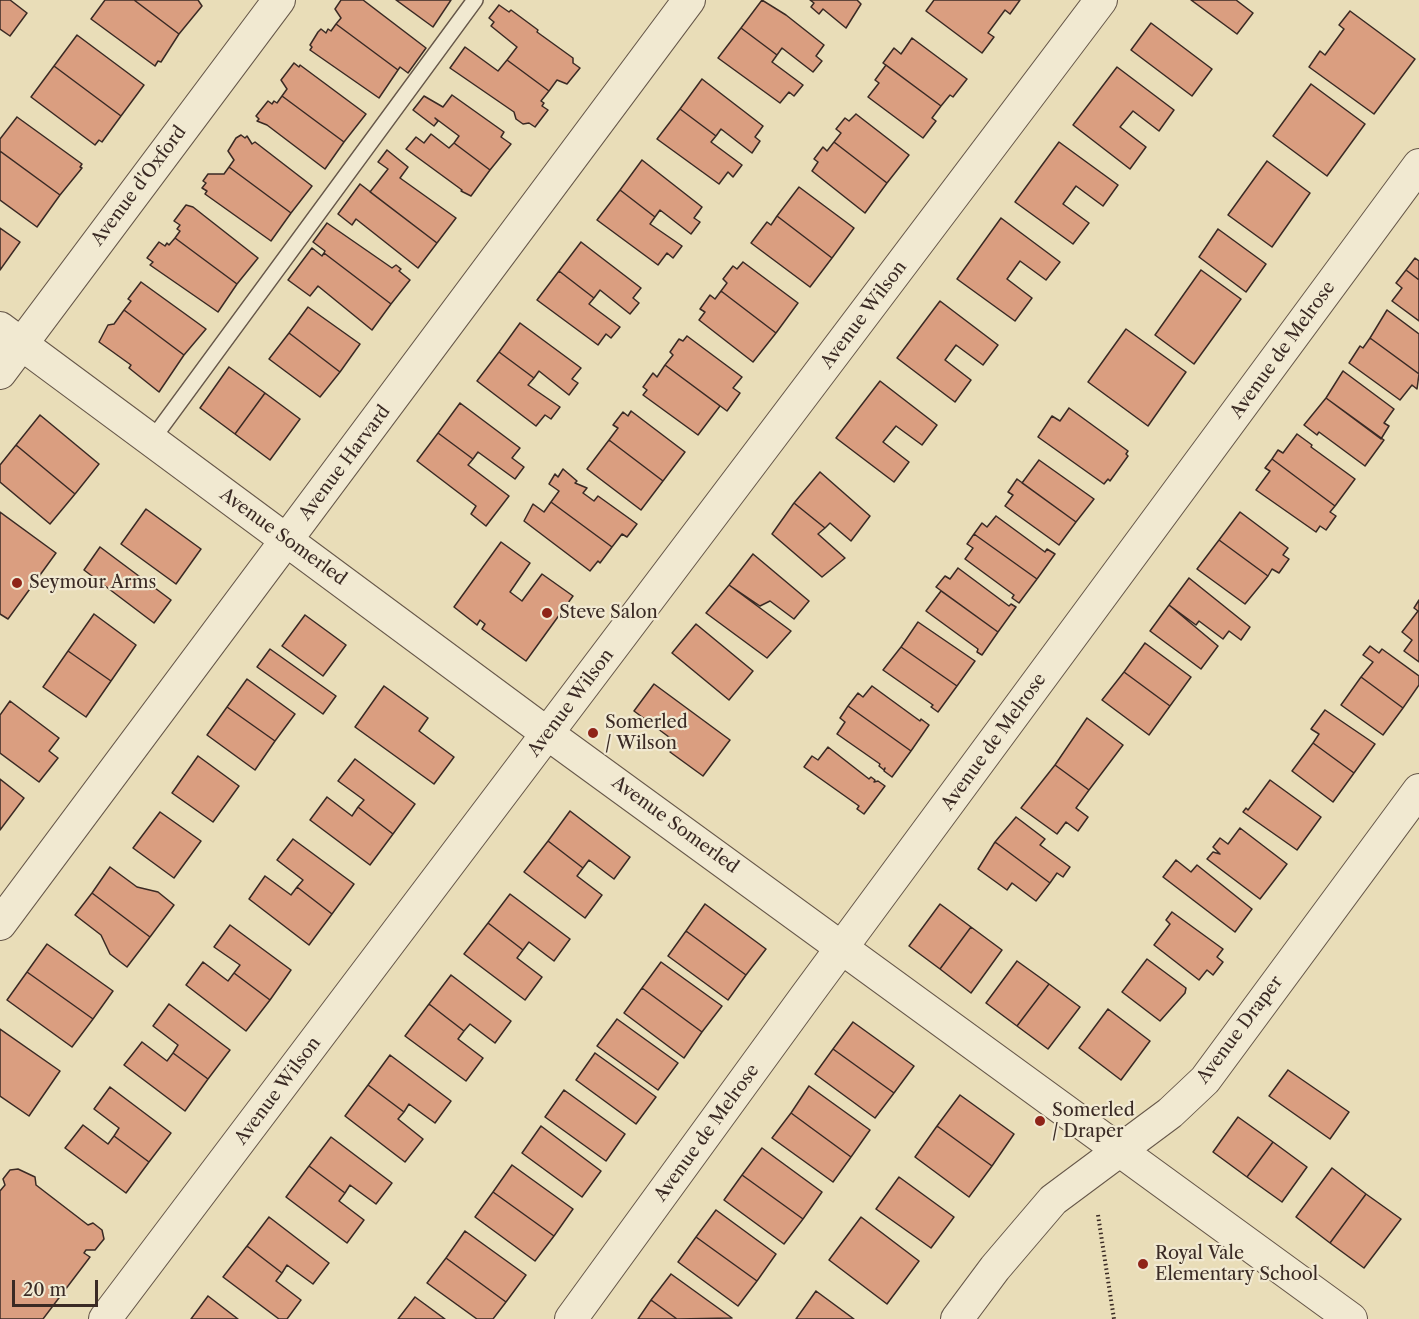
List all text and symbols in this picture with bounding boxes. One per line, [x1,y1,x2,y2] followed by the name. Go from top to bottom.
[87,122,191,250] street label: Avenue d'Oxford
[816,257,912,373] street label: Avenue Wilson
[1226,277,1340,423] street label: Avenue de Melrose
[295,401,395,525] street label: Avenue Harvard
[215,484,351,590] street label: Avenue Somerled
[29,572,156,594] place label: Seymour Arms
[10,576,24,590] marker: Seymour Arms
[559,602,658,624] place label: Steve Salon
[540,606,554,620] marker: Steve Salon
[523,645,619,761] street label: Avenue Wilson
[937,669,1051,815] street label: Avenue de Melrose
[605,712,688,754] place label: Somerled / Wilson
[586,726,600,740] marker: Somerled / Wilson
[607,772,743,878] street label: Avenue Somerled
[1193,972,1287,1088] street label: Avenue Draper
[230,1033,326,1149] street label: Avenue Wilson
[650,1060,764,1206] street label: Avenue de Melrose
[1052,1100,1135,1142] place label: Somerled / Draper
[1033,1114,1047,1128] marker: Somerled / Draper
[1155,1243,1318,1286] place label: Royal Vale Elementary School
[1136,1257,1150,1271] marker: Royal Vale Elementary School
[15,1268,100,1306] scale bar
[23,1279,66,1301] text: 20 m

